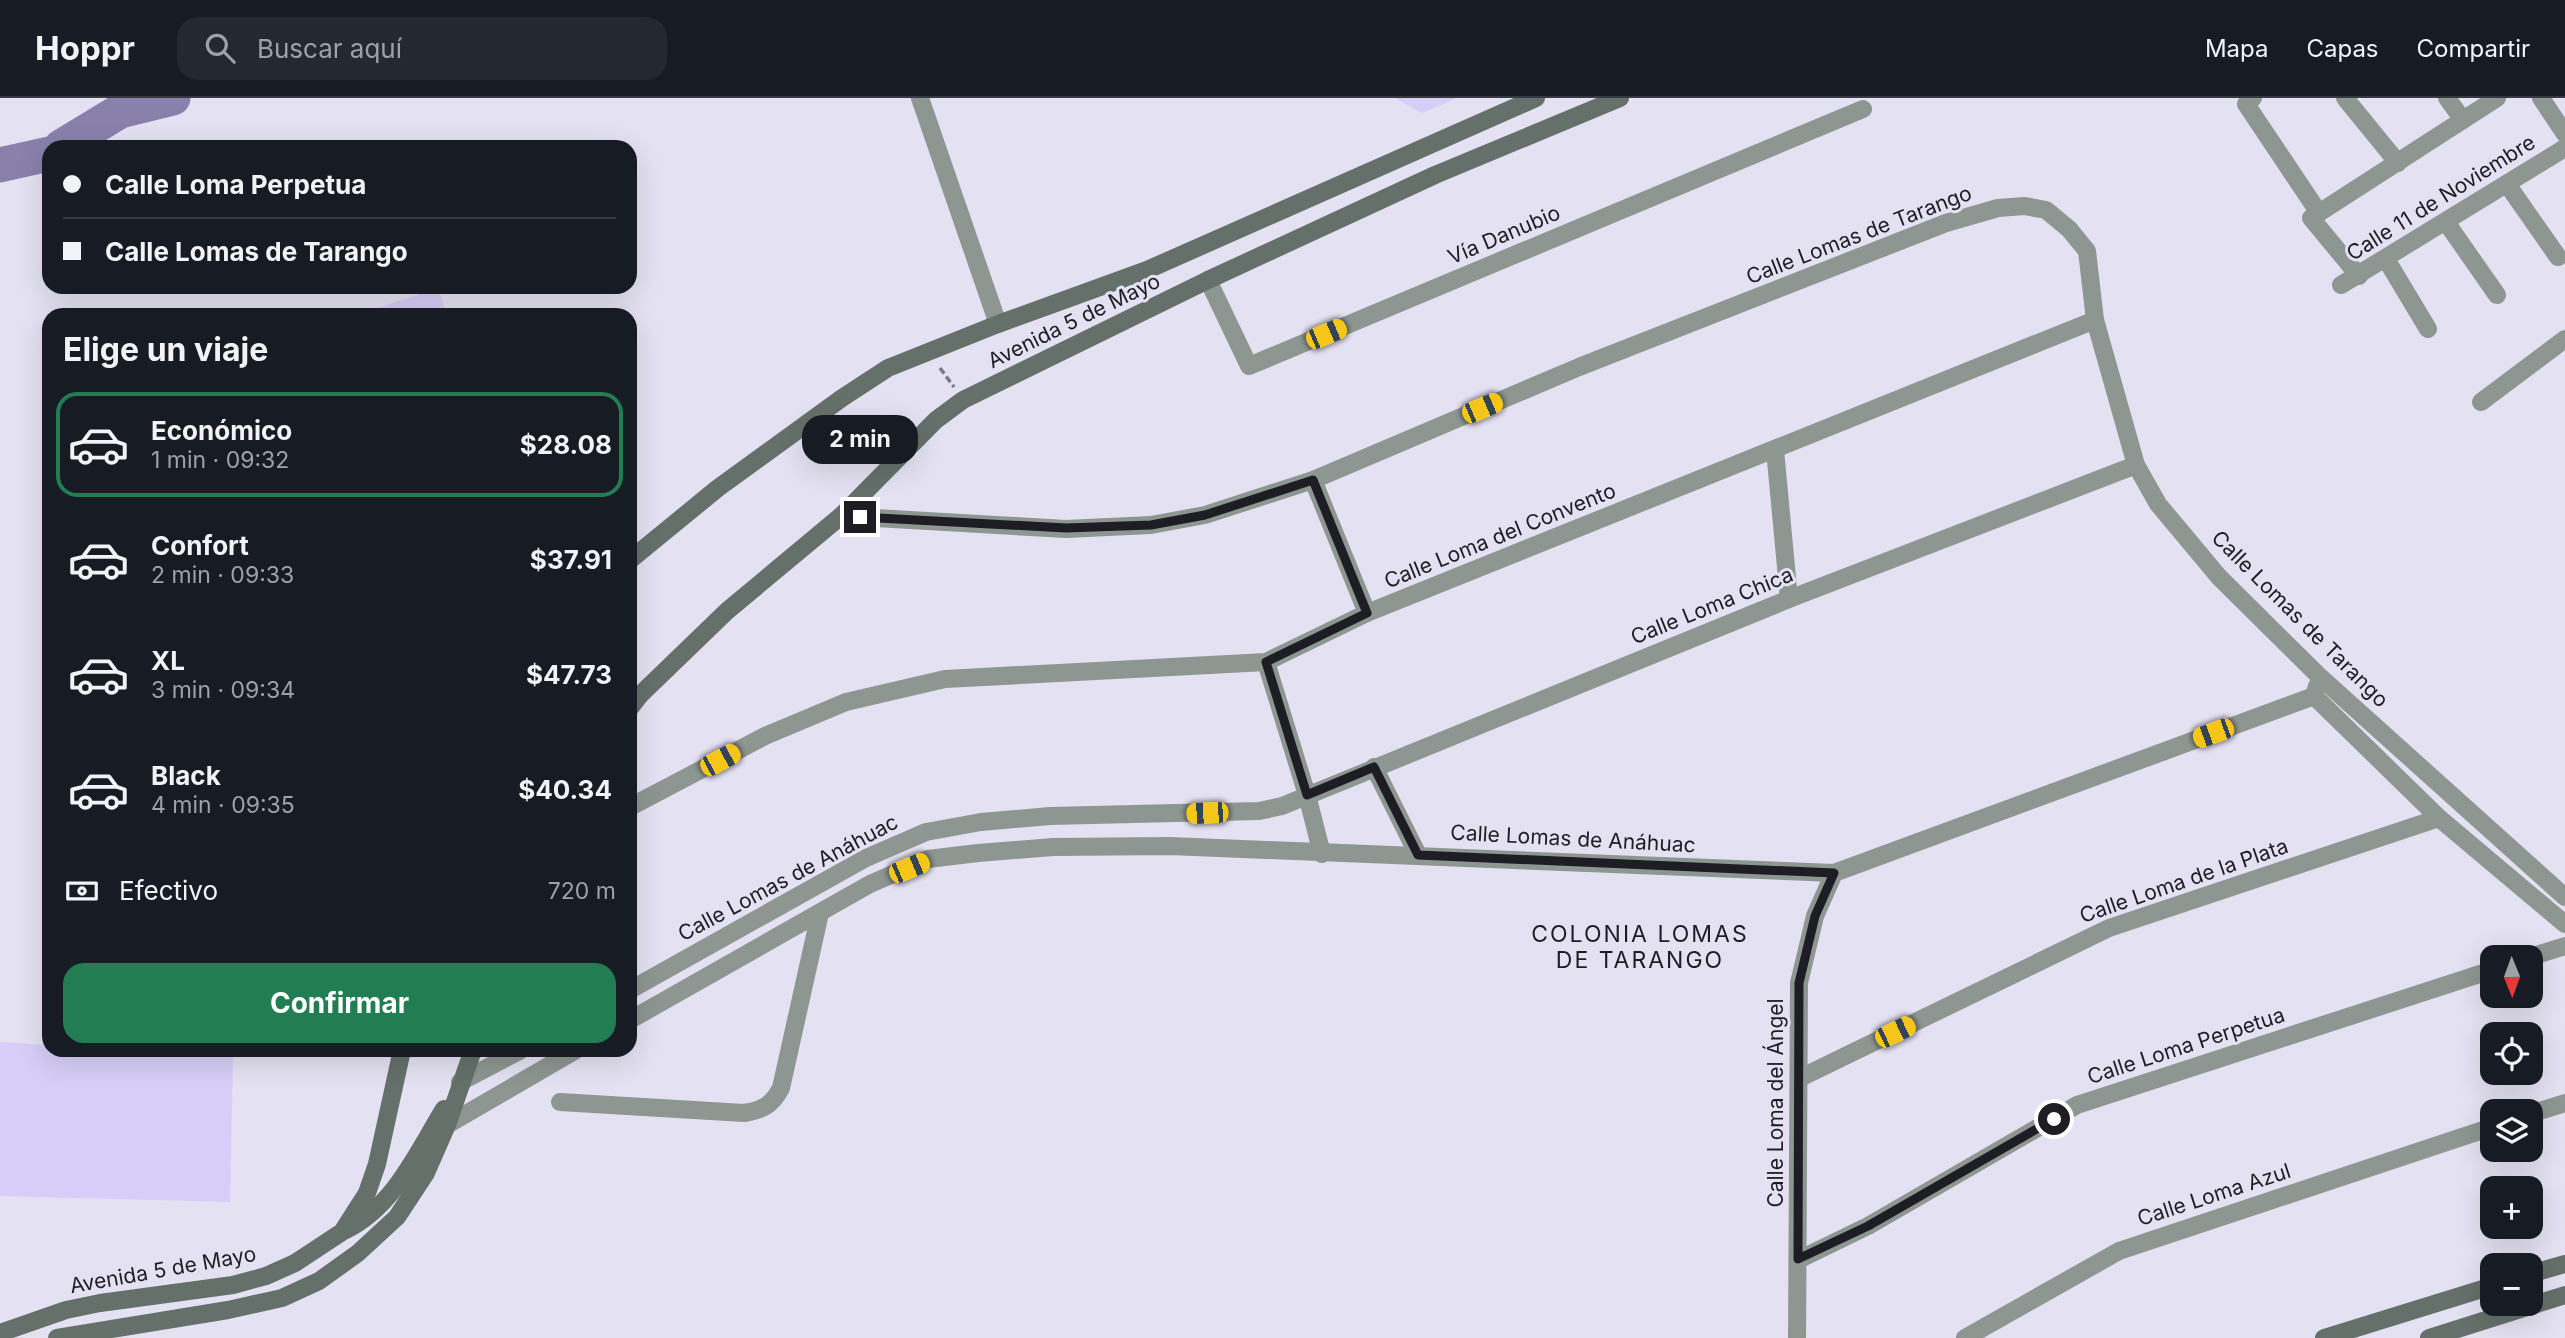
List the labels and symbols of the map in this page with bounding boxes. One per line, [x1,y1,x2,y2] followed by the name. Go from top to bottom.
[2342,129,2540,266] street label: Calle 11 de Noviembre
[1743,180,1975,289] street label: Calle Lomas de Tarango
[1444,200,1564,269] street label: Vía Danubio
[983,268,1164,373] street label: Avenida 5 de Mayo
[1303,316,1350,352] car
[1459,390,1506,426] car
[802,416,918,464] callout: 2 min
[1380,478,1619,593] street label: Calle Loma del Convento
[844,501,876,533] route end
[2207,525,2394,712] street label: Calle Lomas de Tarango
[1627,562,1797,650] street label: Calle Loma Chica
[2190,716,2237,750] car
[697,741,744,779] car
[1186,802,1229,824] car
[674,809,902,946] street label: Calle Lomas de Anáhuac
[1450,820,1696,857] street label: Calle Lomas de Anáhuac
[2076,833,2291,928] street label: Calle Loma de la Plata
[886,850,933,886] car
[1531,920,1749,974] district label: COLONIA LOMAS DE TARANGO
[2480,945,2543,1008] north arrow
[1762,998,1788,1208] street label: Calle Loma del Ángel
[2084,1002,2288,1089] street label: Calle Loma Perpetua
[1872,1013,1919,1051] car
[2038,1103,2070,1135] route start
[2134,1158,2294,1231] street label: Calle Loma Azul
[68,1241,258,1298] street label: Avenida 5 de Mayo

